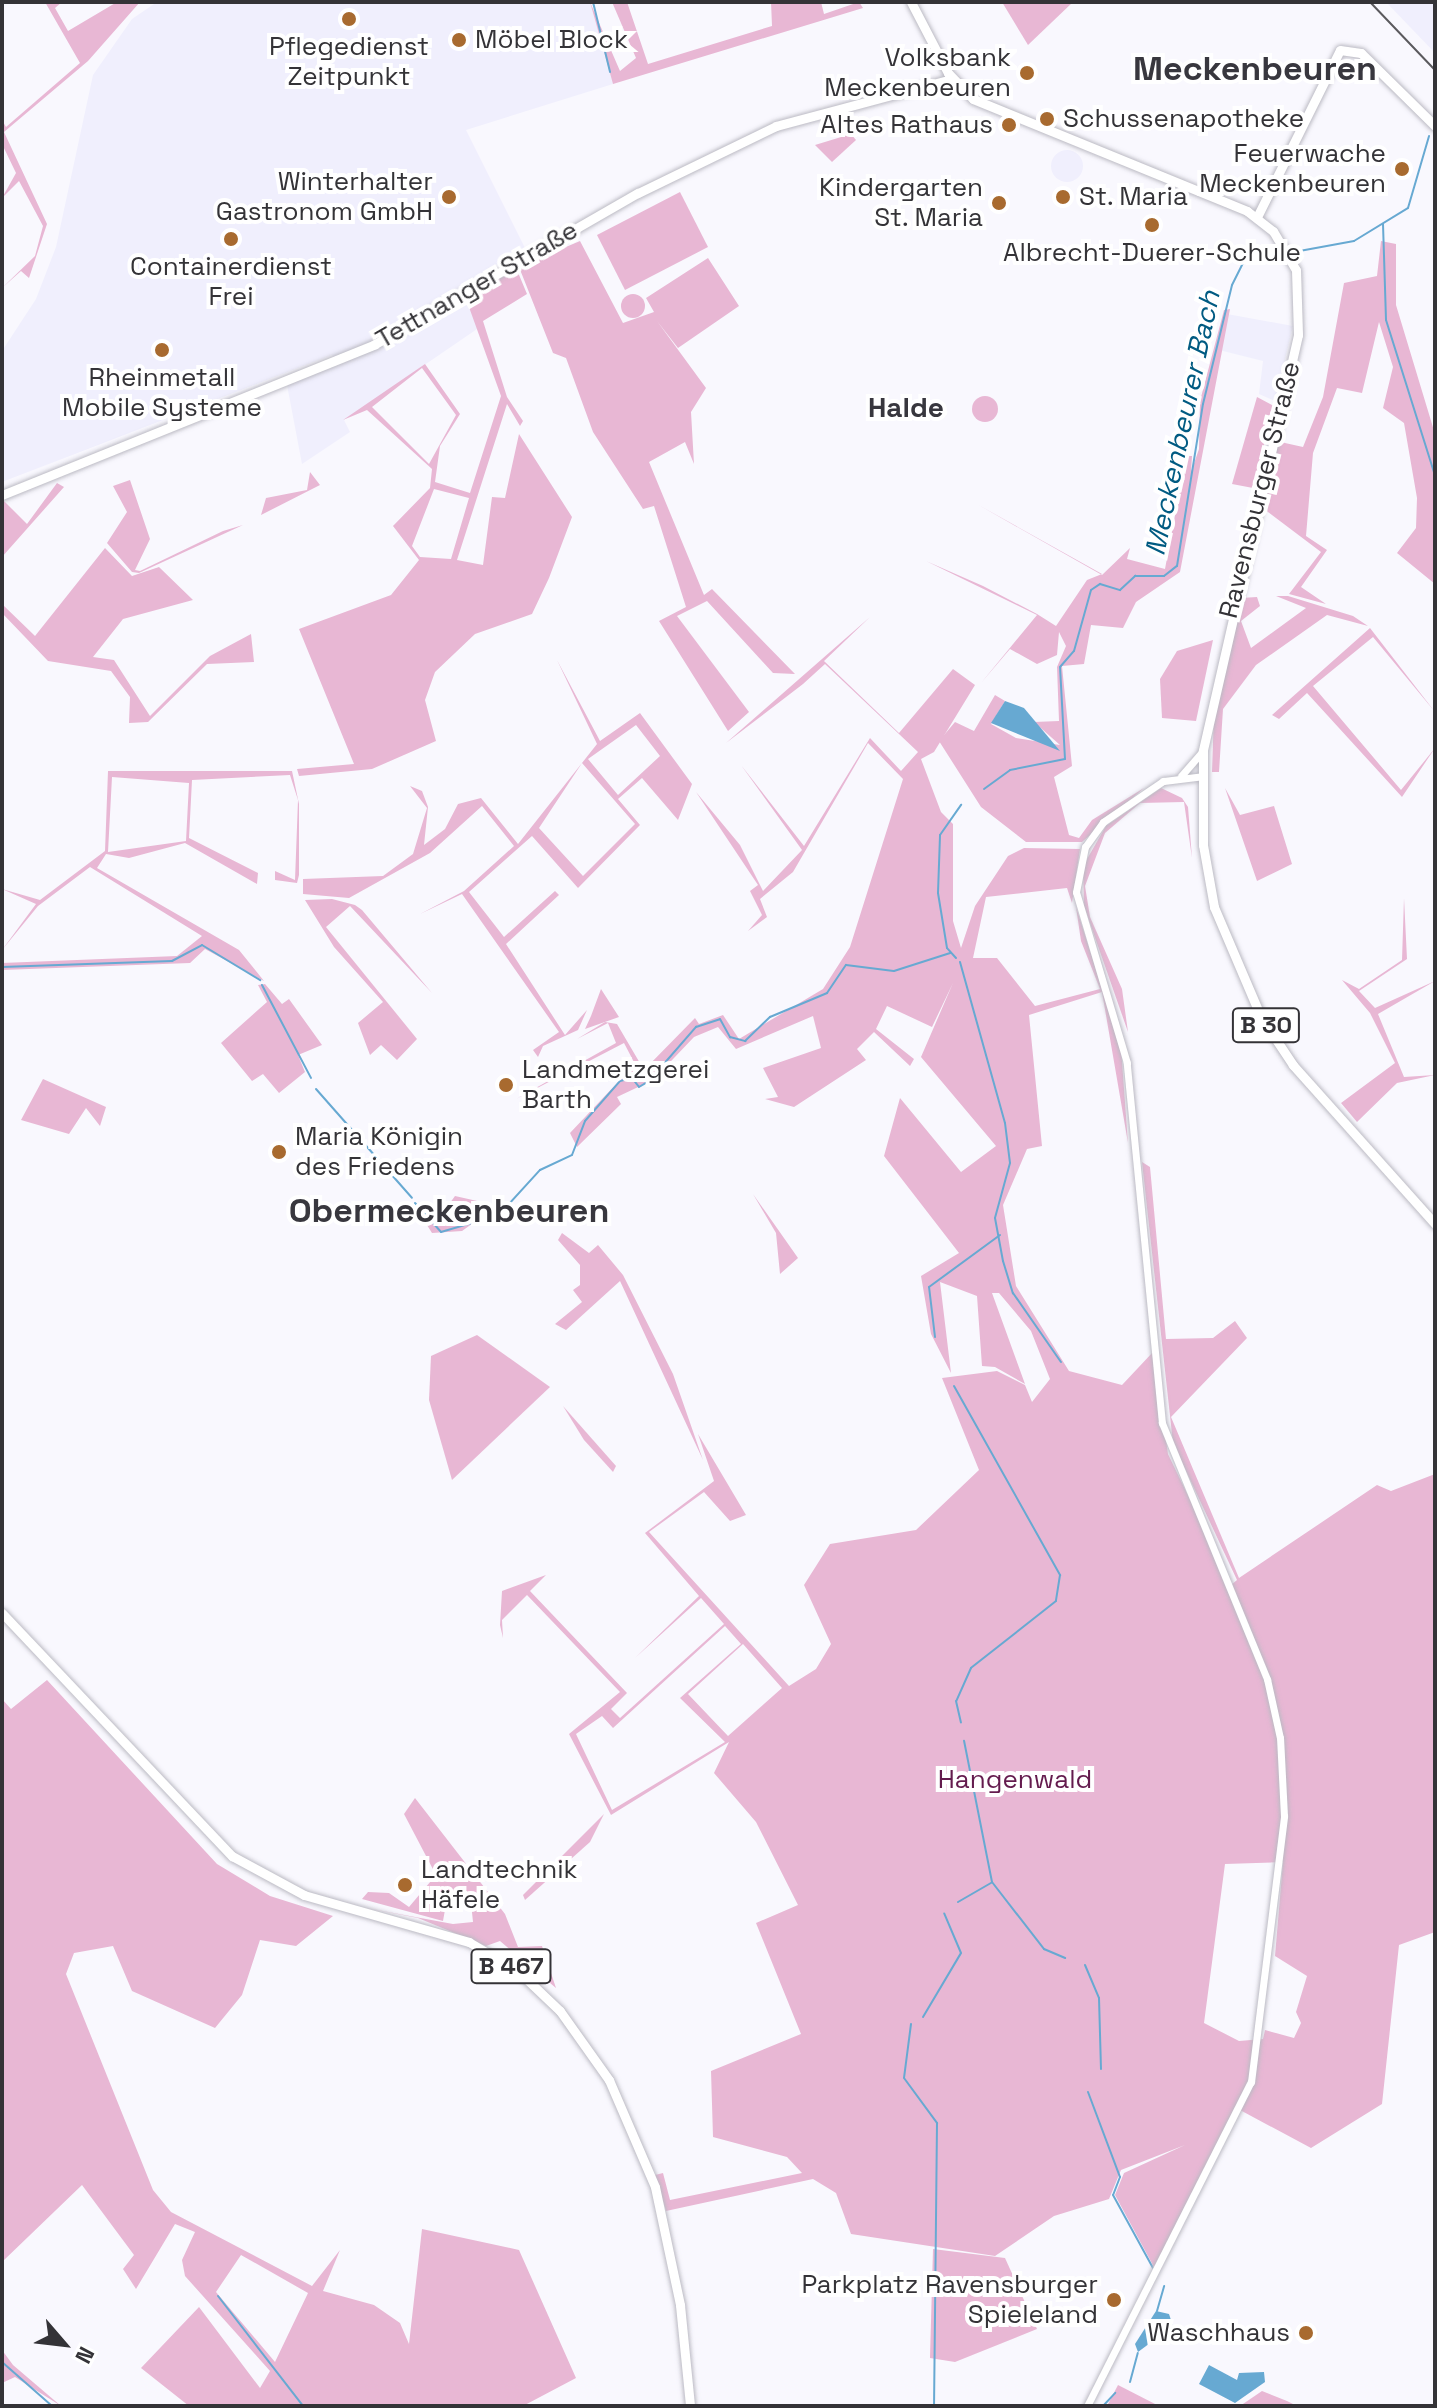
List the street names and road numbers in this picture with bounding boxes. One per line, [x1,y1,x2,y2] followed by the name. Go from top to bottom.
[371,215,583,355] street label: Tettnanger Straße
[1213,358,1307,622] street label: Ravensburger Straße
[1230,1005,1302,1045] road number: B 30
[469,1946,553,1986] road number: B 467

